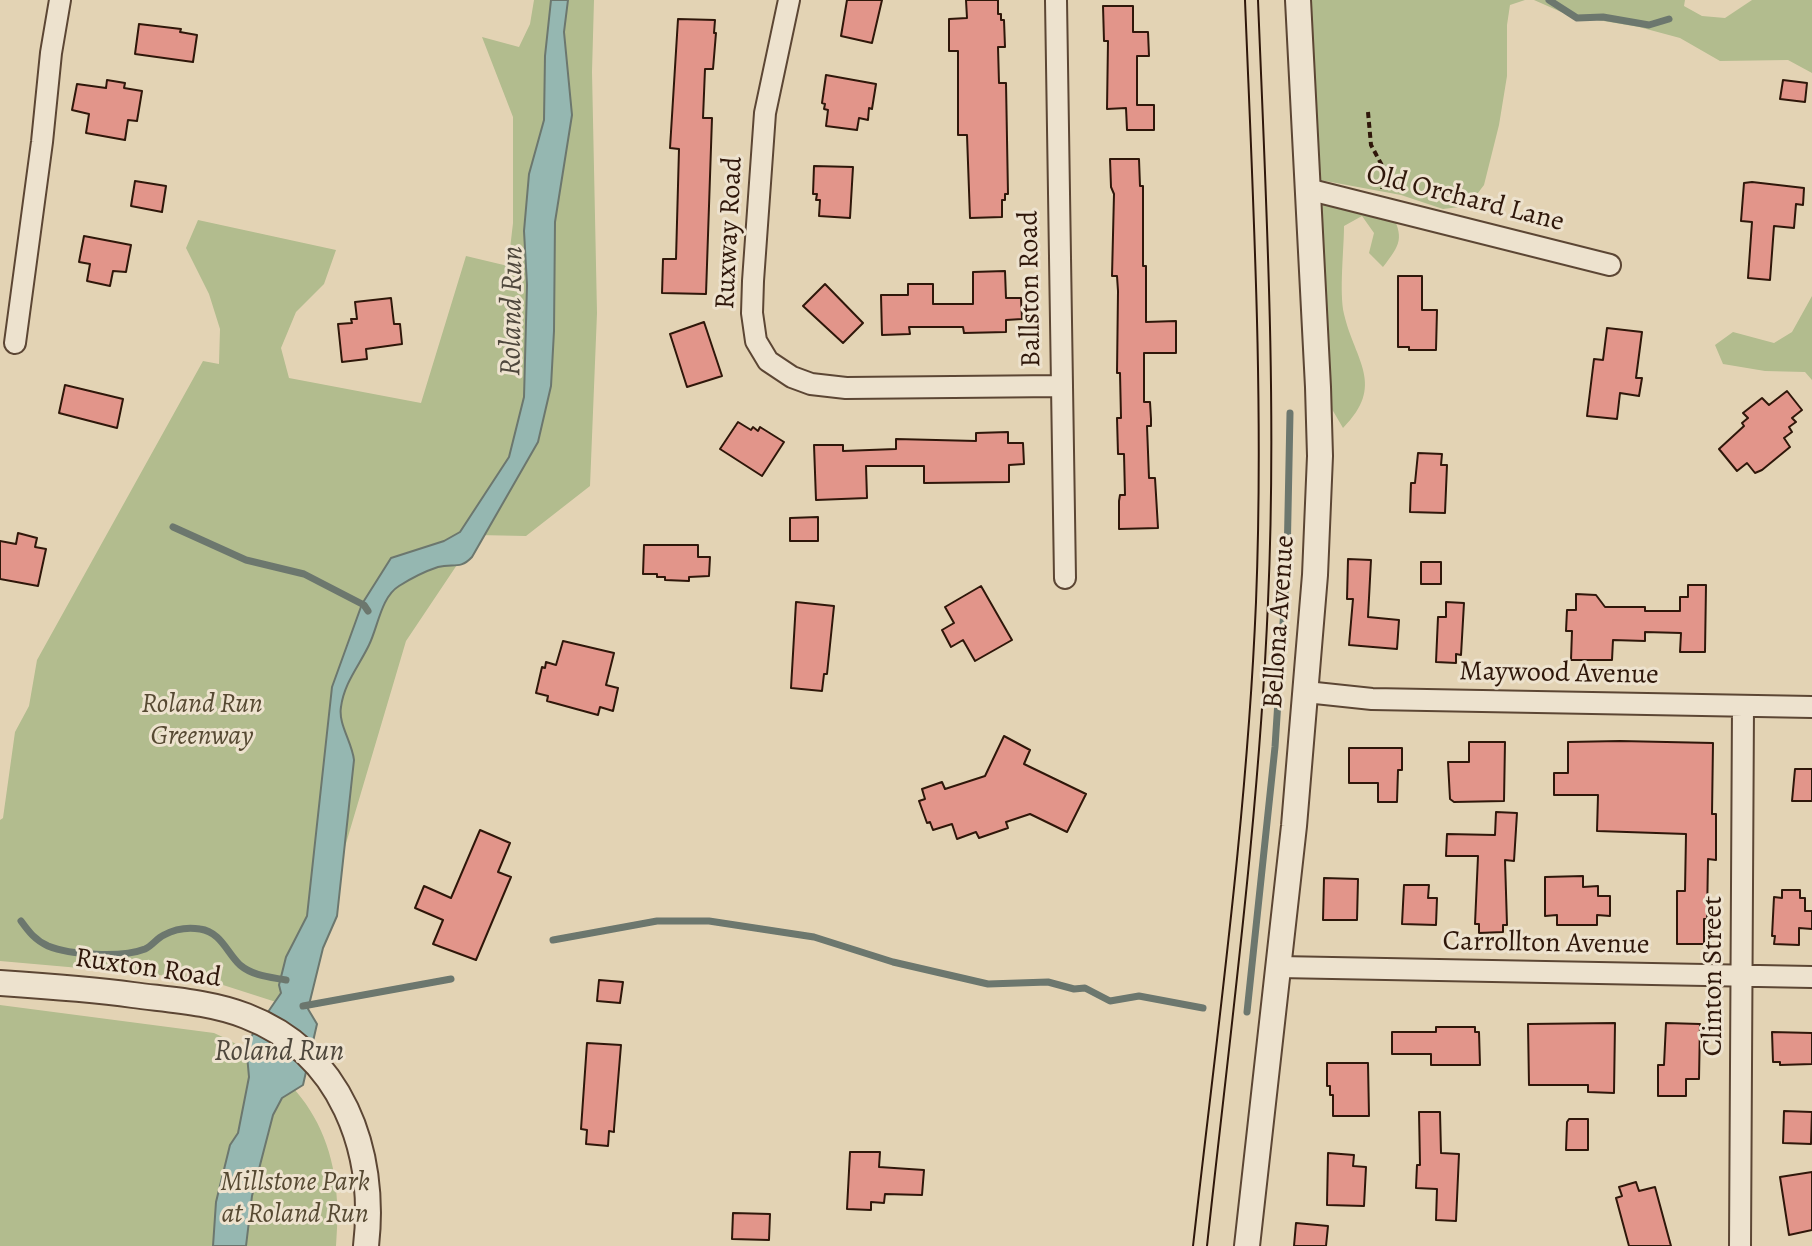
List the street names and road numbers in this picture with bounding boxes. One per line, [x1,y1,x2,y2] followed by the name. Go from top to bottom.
[709,156,751,310] street label: Ruxway Road
[1363,158,1567,240] street label: Old Orchard Lane
[1013,210,1049,368] street label: Ballston Road
[1257,534,1303,710] street label: Bellona Avenue
[1459,655,1659,693] street label: Maywood Avenue
[1697,896,1731,1056] street label: Clinton Street
[1442,925,1650,963] street label: Carrollton Avenue
[73,942,223,996] street label: Ruxton Road

